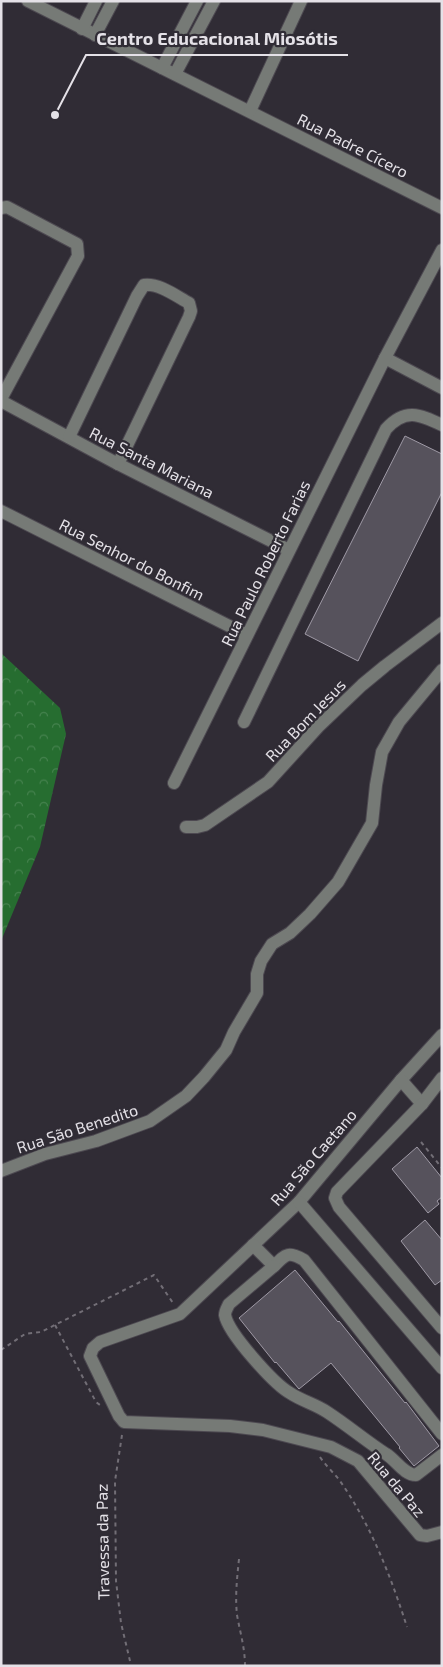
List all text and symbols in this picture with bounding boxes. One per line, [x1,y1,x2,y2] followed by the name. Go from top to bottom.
[86,22,348,55] callout: Centro Educacional Miosótis
[96,27,338,49] text: Centro Educacional Miosótis
[294,109,412,181] street label: Rua Padre Cícero
[87,422,217,502] street label: Rua Santa Mariana
[217,477,313,649] street label: Rua Paulo Roberto Farias
[56,514,208,604] street label: Rua Senhor do Bonfim
[261,675,349,765] street label: Rua Bom Jesus
[14,1099,140,1157] street label: Rua São Benedito
[266,1105,360,1209] street label: Rua São Caetano
[364,1448,430,1520] street label: Rua da Paz
[91,1484,113,1600] street label: Travessa da Paz

